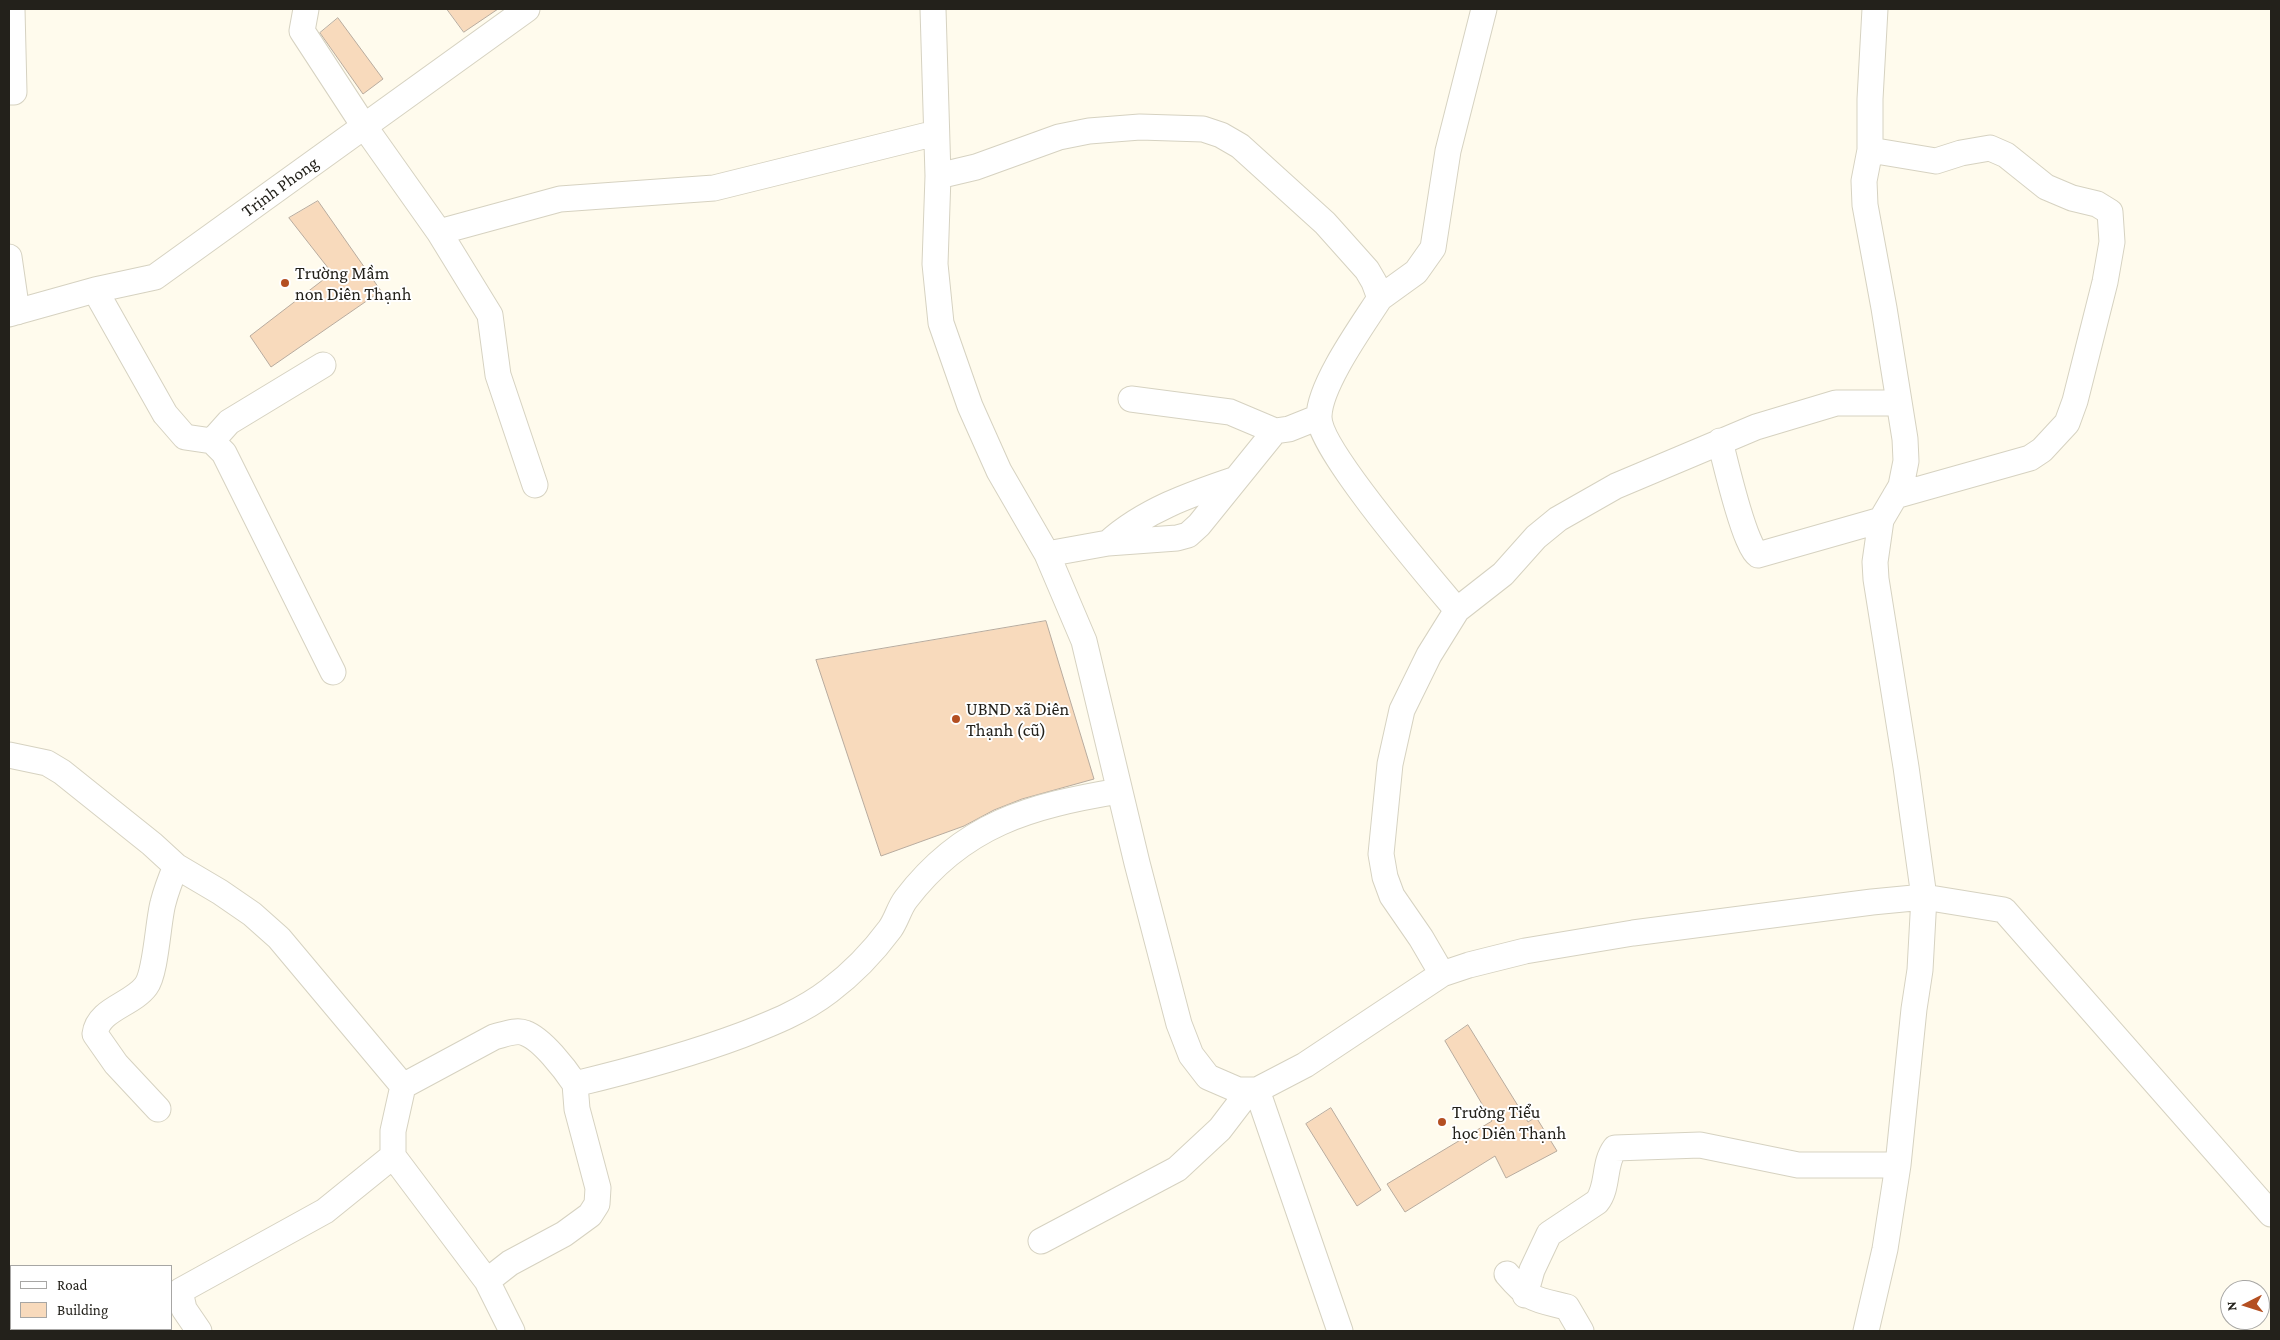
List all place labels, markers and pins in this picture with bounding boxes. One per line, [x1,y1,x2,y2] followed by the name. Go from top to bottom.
[295,262,411,304] place label: Trường Mầm non Diên Thạnh
[279,277,291,289] marker: Trường Mầm non Diên Thạnh
[966,698,1069,741] place label: UBND xã Diên Thạnh (cũ)
[950,713,962,725] marker: UBND xã Diên Thạnh (cũ)
[1452,1101,1566,1144] place label: Trường Tiểu học Diên Thạnh
[1436,1116,1448,1128] marker: Trường Tiểu học Diên Thạnh

